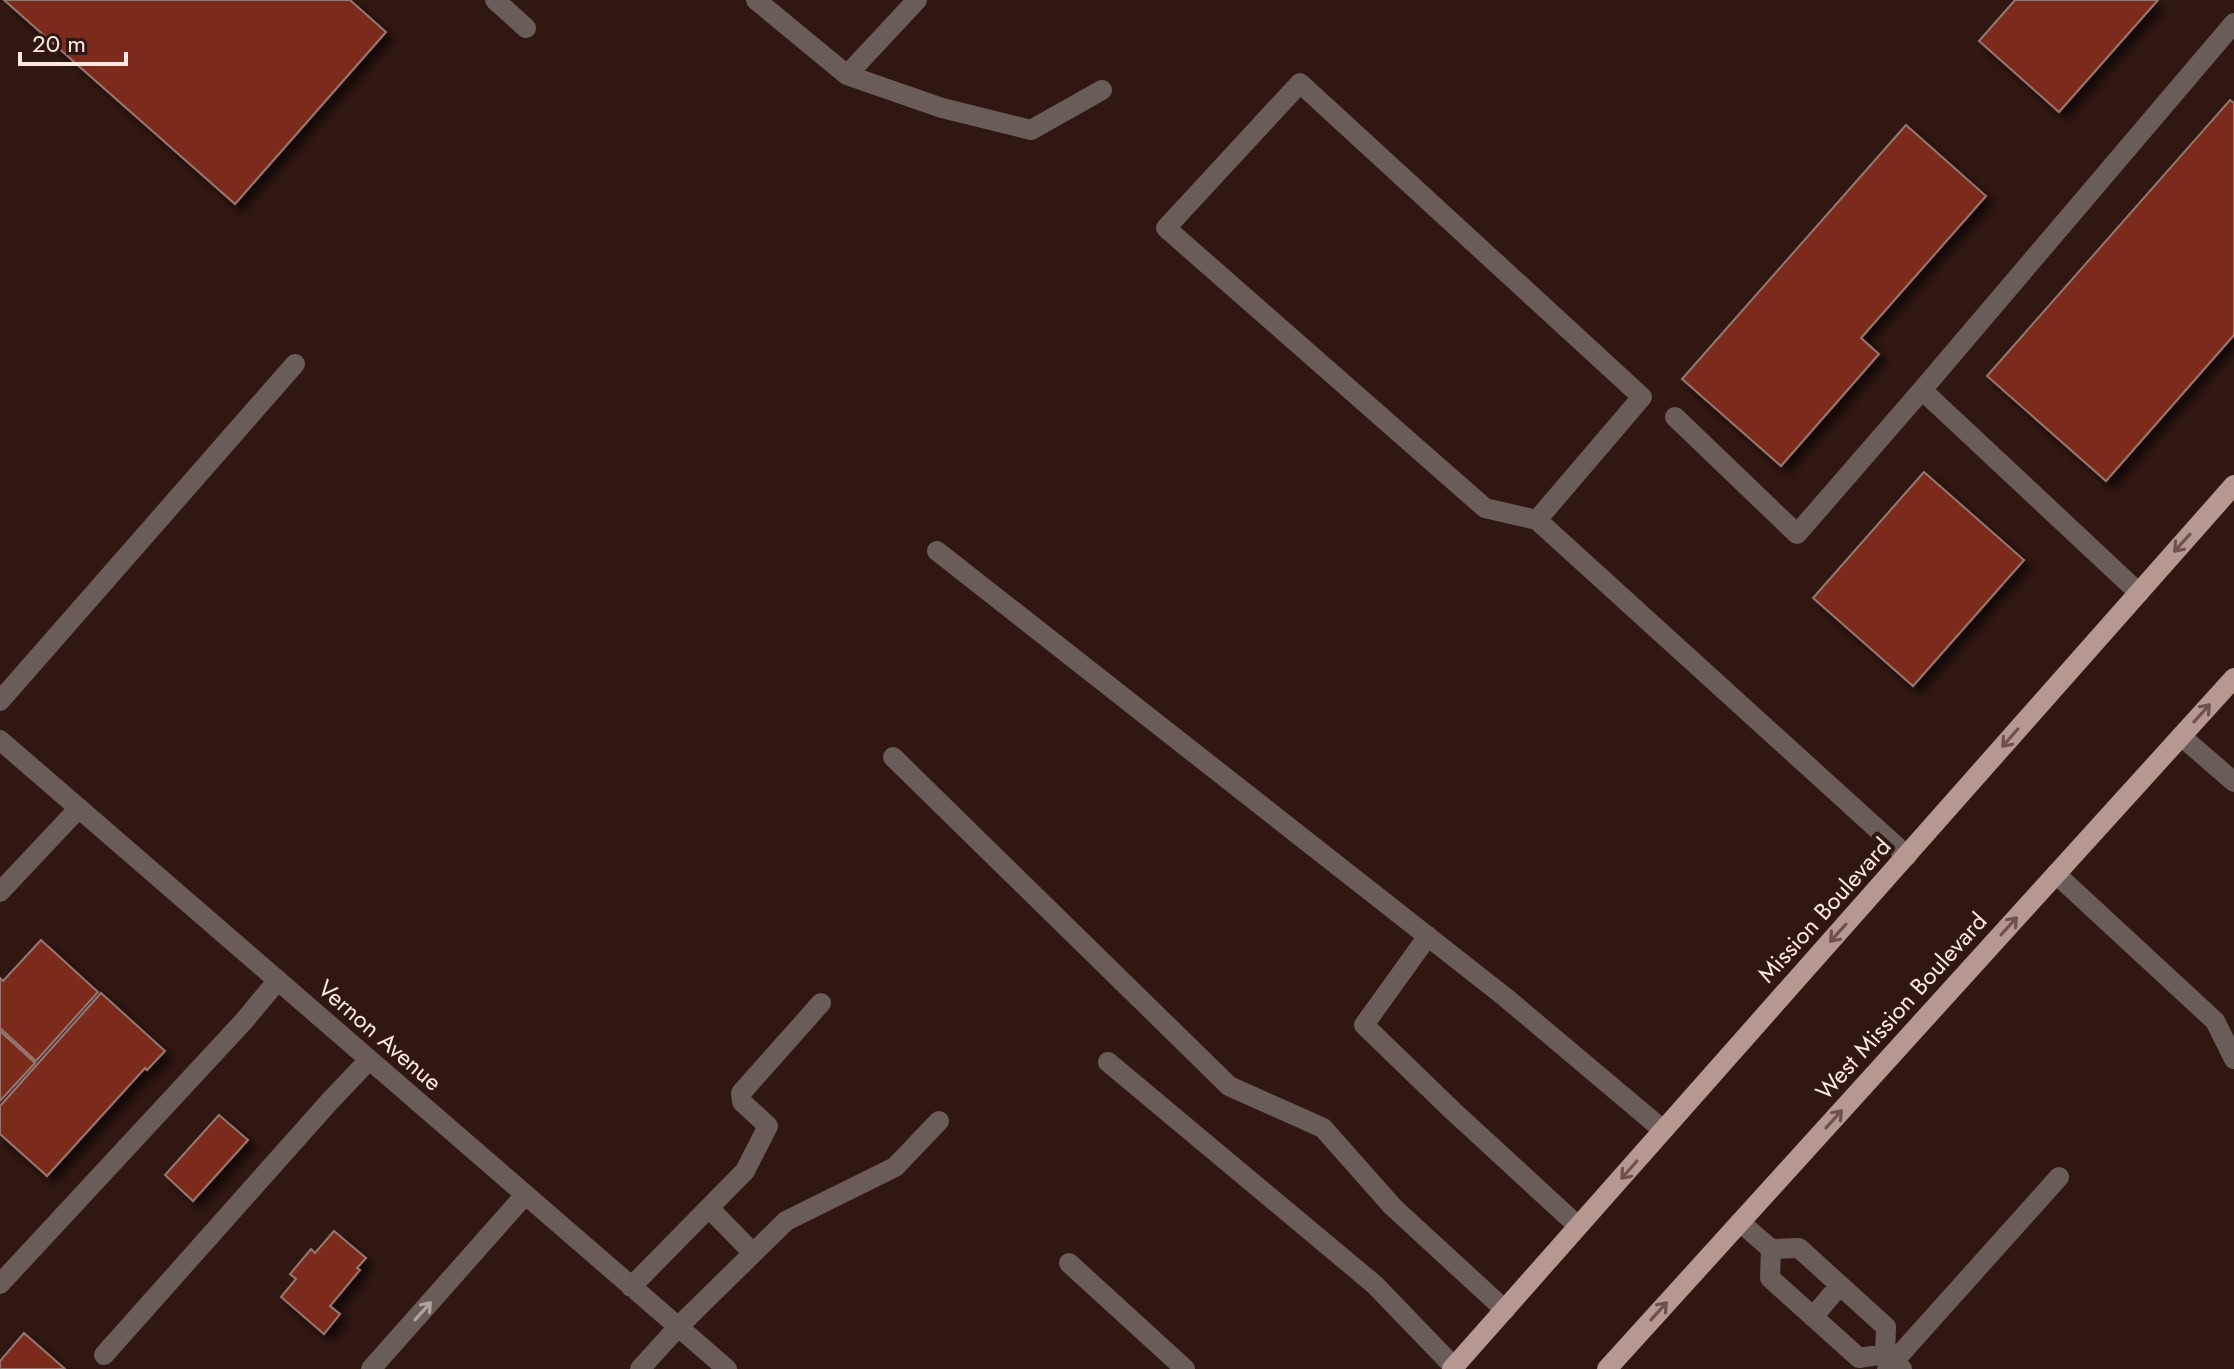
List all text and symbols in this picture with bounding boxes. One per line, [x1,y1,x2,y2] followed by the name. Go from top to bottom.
[20,16,126,66] scale bar
[32,26,86,61] text: 20 m
[2174,533,2192,553] one-way arrow
[2193,703,2211,723] one-way arrow
[2001,728,2019,748] one-way arrow
[1749,830,1899,990] street label: Mission Boulevard
[1807,905,1995,1107] street label: West Mission Boulevard
[1999,916,2018,936] one-way arrow
[1829,923,1847,943] one-way arrow
[310,971,450,1099] street label: Vernon Avenue
[1825,1109,1843,1129] one-way arrow
[1620,1159,1638,1179] one-way arrow
[413,1301,431,1321] one-way arrow
[1650,1302,1668,1322] one-way arrow

